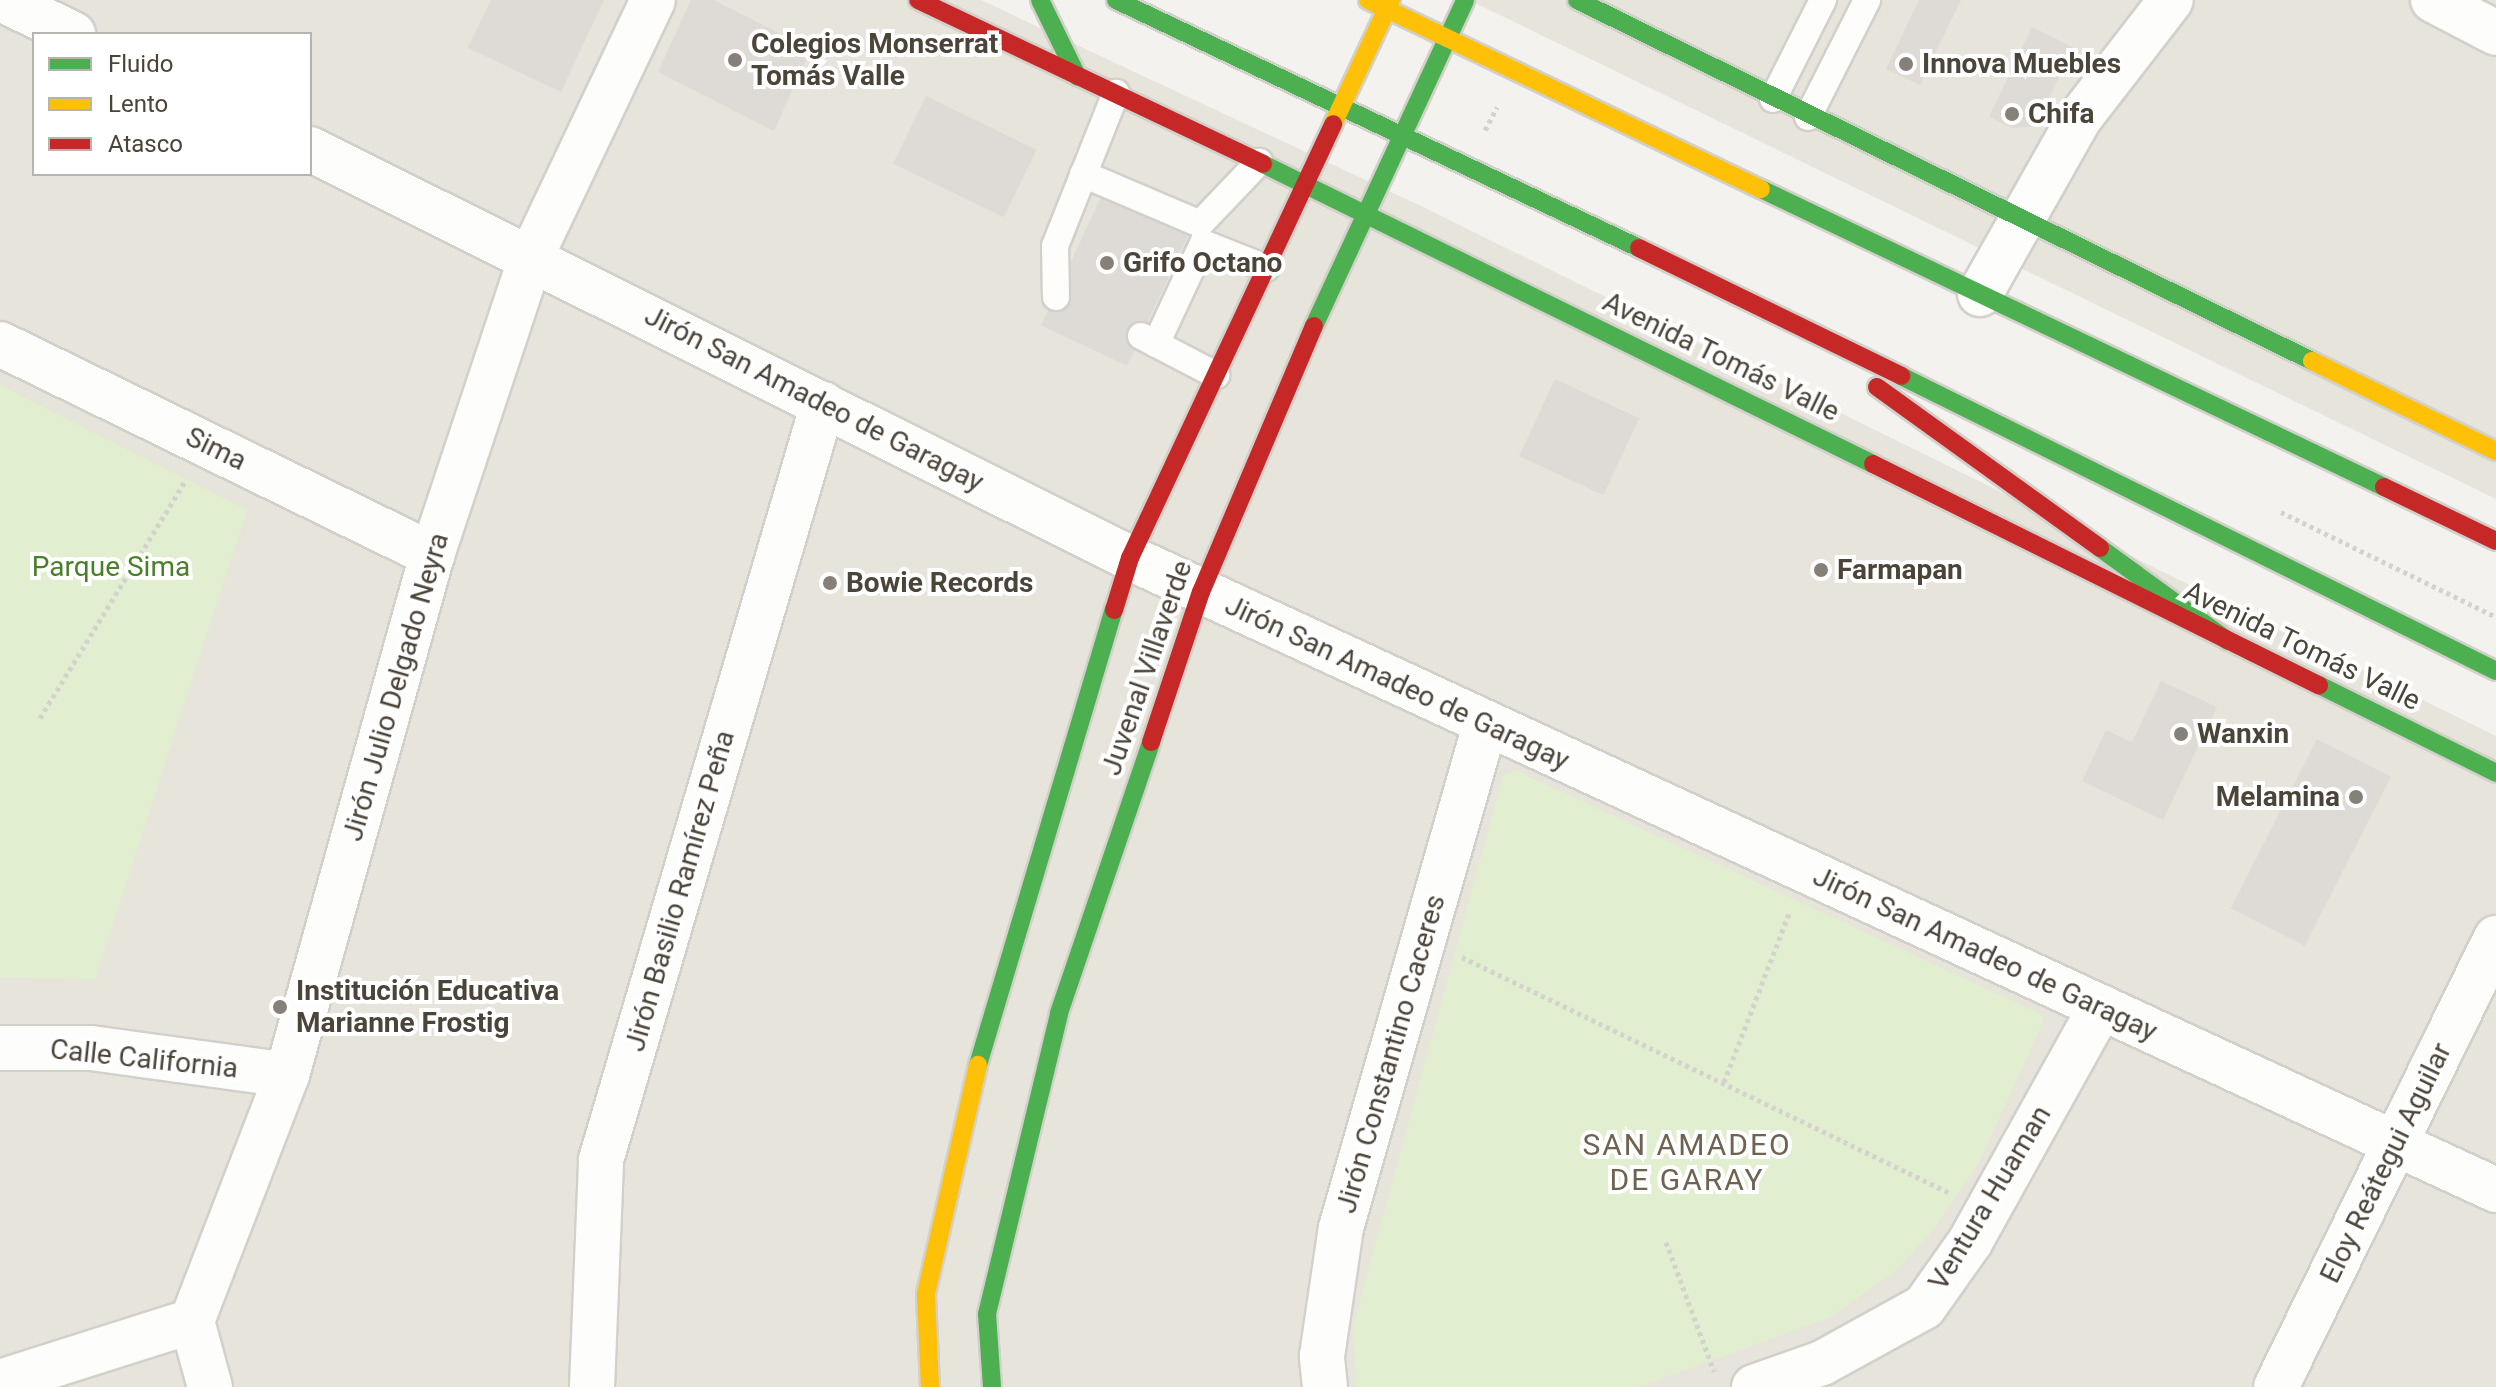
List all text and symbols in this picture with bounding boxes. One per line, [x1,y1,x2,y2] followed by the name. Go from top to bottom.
[751,27,998,93] place label: Colegios Monserrat Tomás Valle
[32,32,312,176] legend
[1922,47,2121,81] place label: Innova Muebles
[108,50,173,78] text: Fluido
[726,51,744,69] marker: Colegios Monserrat Tomás Valle
[1897,55,1915,73] marker: Innova Muebles
[108,90,168,118] text: Lento
[2028,97,2094,131] place label: Chifa
[2003,105,2021,123] marker: Chifa
[108,130,183,158] text: Atasco
[1123,246,1282,280] place label: Grifo Octano
[1098,254,1116,272] marker: Grifo Octano
[1597,285,1845,429] street label: Avenida Tomás Valle
[639,299,989,499] street label: Jirón San Amadeo de Garagay
[180,420,252,478] street label: Sima
[336,529,456,845] street label: Jirón Julio Delgado Neyra
[32,550,190,584] park label: Parque Sima
[1837,553,1963,587] place label: Farmapan
[1094,556,1200,780] street label: Juvenal Villaverde
[1812,561,1830,579] marker: Farmapan
[846,566,1033,600] place label: Bowie Records
[821,574,839,592] marker: Bowie Records
[2178,574,2426,718] street label: Avenida Tomás Valle
[1220,588,1574,778] street label: Jirón San Amadeo de Garagay
[2197,717,2289,751] place label: Wanxin
[2172,725,2190,743] marker: Wanxin
[618,727,742,1055] street label: Jirón Basilio Ramírez Peña
[2216,780,2340,814] place label: Melamina
[2347,788,2365,806] marker: Melamina
[1808,859,2162,1049] street label: Jirón San Amadeo de Garagay
[1329,891,1453,1217] street label: Jirón Constantino Caceres
[296,974,559,1040] place label: Institución Educativa Marianne Frostig
[271,998,289,1016] marker: Institución Educativa Marianne Frostig
[48,1032,240,1086] street label: Calle California
[2313,1038,2459,1288] street label: Eloy Reátegui Aguilar
[1922,1100,2058,1296] street label: Ventura Huaman
[1582,1127,1792,1198] district label: SAN AMADEO DE GARAY

